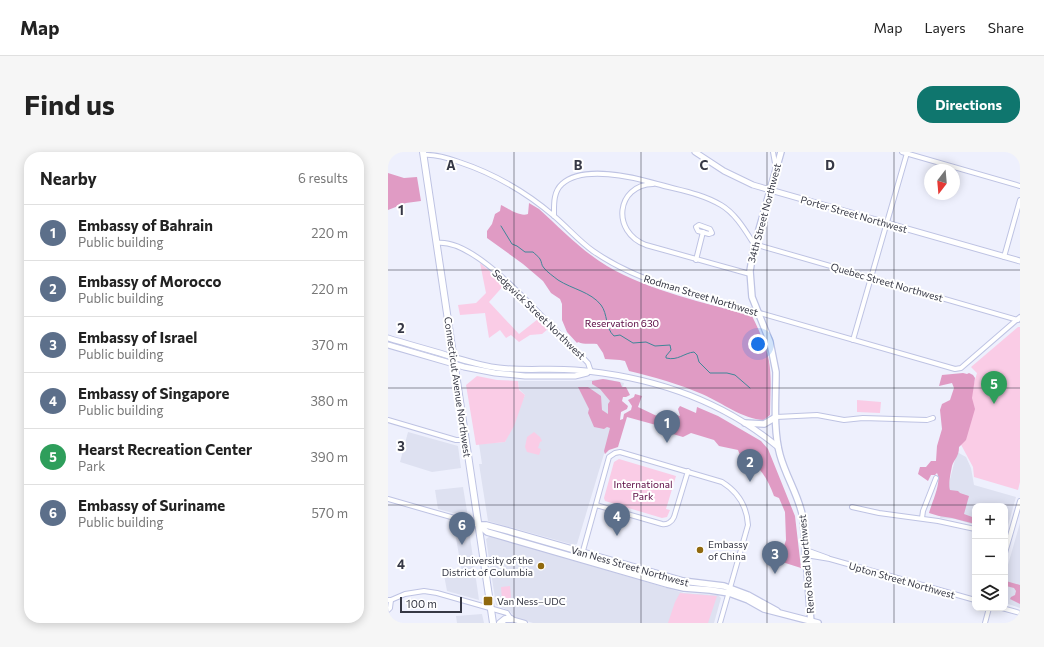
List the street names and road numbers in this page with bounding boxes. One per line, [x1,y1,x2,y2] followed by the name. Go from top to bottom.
[745,162,783,264] street label: 34th Street Northwest
[799,193,909,235] street label: Porter Street Northwest
[829,260,945,304] street label: Quebec Street Northwest
[490,267,588,361] street label: Sedgwick Street Northwest
[642,272,760,318] street label: Rodman Street Northwest
[442,316,474,458] street label: Connecticut Avenue Northwest
[796,514,816,614] street label: Reno Road Northwest
[570,543,690,589] street label: Van Ness Street Northwest
[848,559,956,601] street label: Upton Street Northwest

